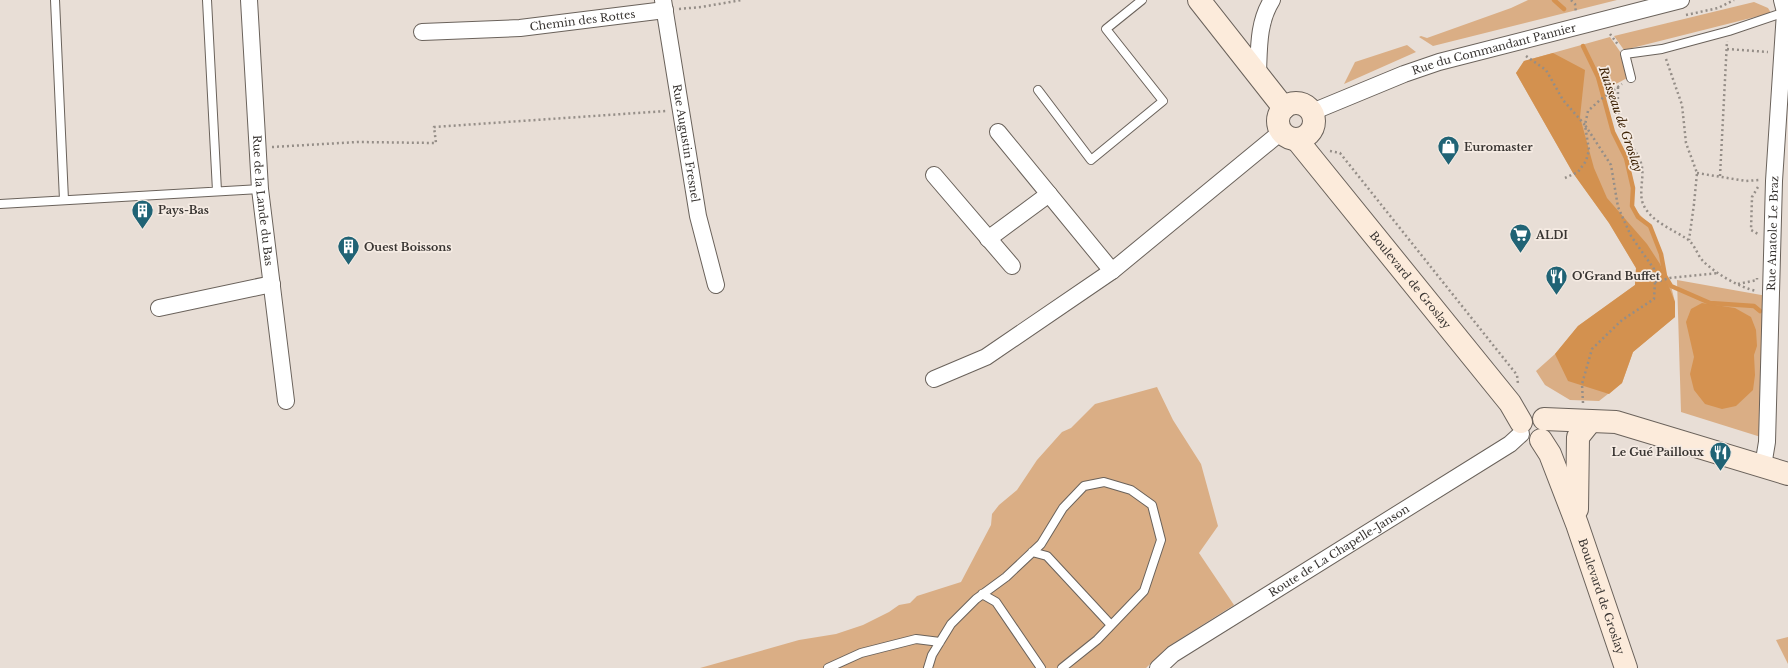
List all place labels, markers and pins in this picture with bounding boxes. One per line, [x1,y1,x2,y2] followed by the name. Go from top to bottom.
[1435,134,1461,167] shop icon: Euromaster
[1464,140,1533,154] place label: Euromaster
[130,197,156,230] building icon: Pays-Bas
[158,203,209,217] place label: Pays-Bas
[1507,222,1533,255] supermarket icon: ALDI
[1535,228,1568,242] place label: ALDI
[335,234,361,267] building icon: Ouest Boissons
[364,240,452,254] place label: Ouest Boissons
[1543,263,1569,296] restaurant icon: O'Grand Buffet
[1572,269,1661,283] place label: O'Grand Buffet
[1707,439,1733,472] restaurant icon: Le Gué Pailloux
[1611,445,1705,459] place label: Le Gué Pailloux

